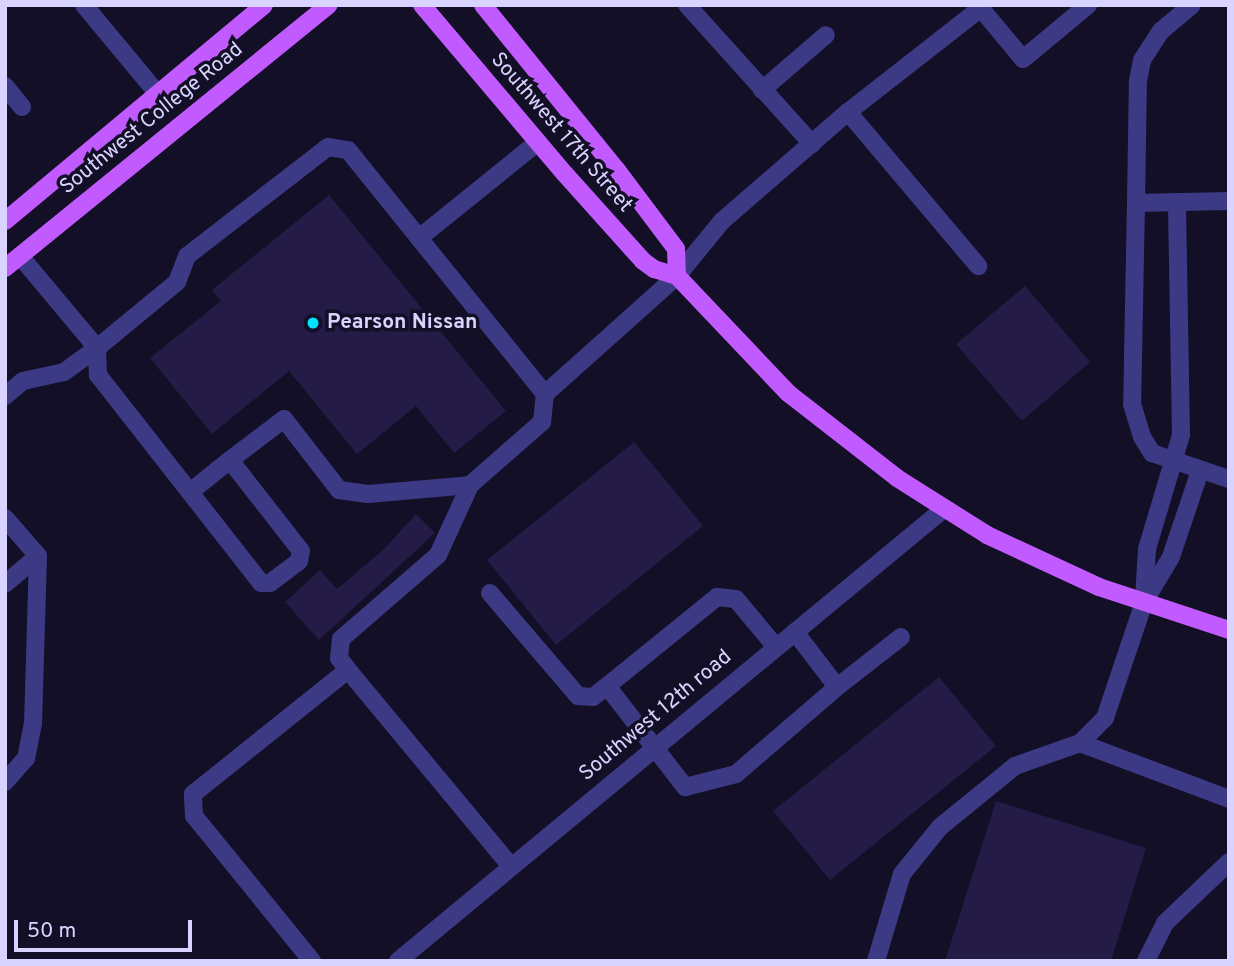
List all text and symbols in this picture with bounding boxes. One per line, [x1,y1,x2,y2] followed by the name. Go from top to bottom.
[56,37,248,201] street label: Southwest College Road
[485,48,637,218] street label: Southwest 17th Street
[327,310,477,336] place label: Pearson Nissan
[305,315,321,331] marker: Pearson Nissan
[575,645,737,787] street label: Southwest 12th road
[18,906,196,950] scale bar
[27,918,76,945] text: 50 m

